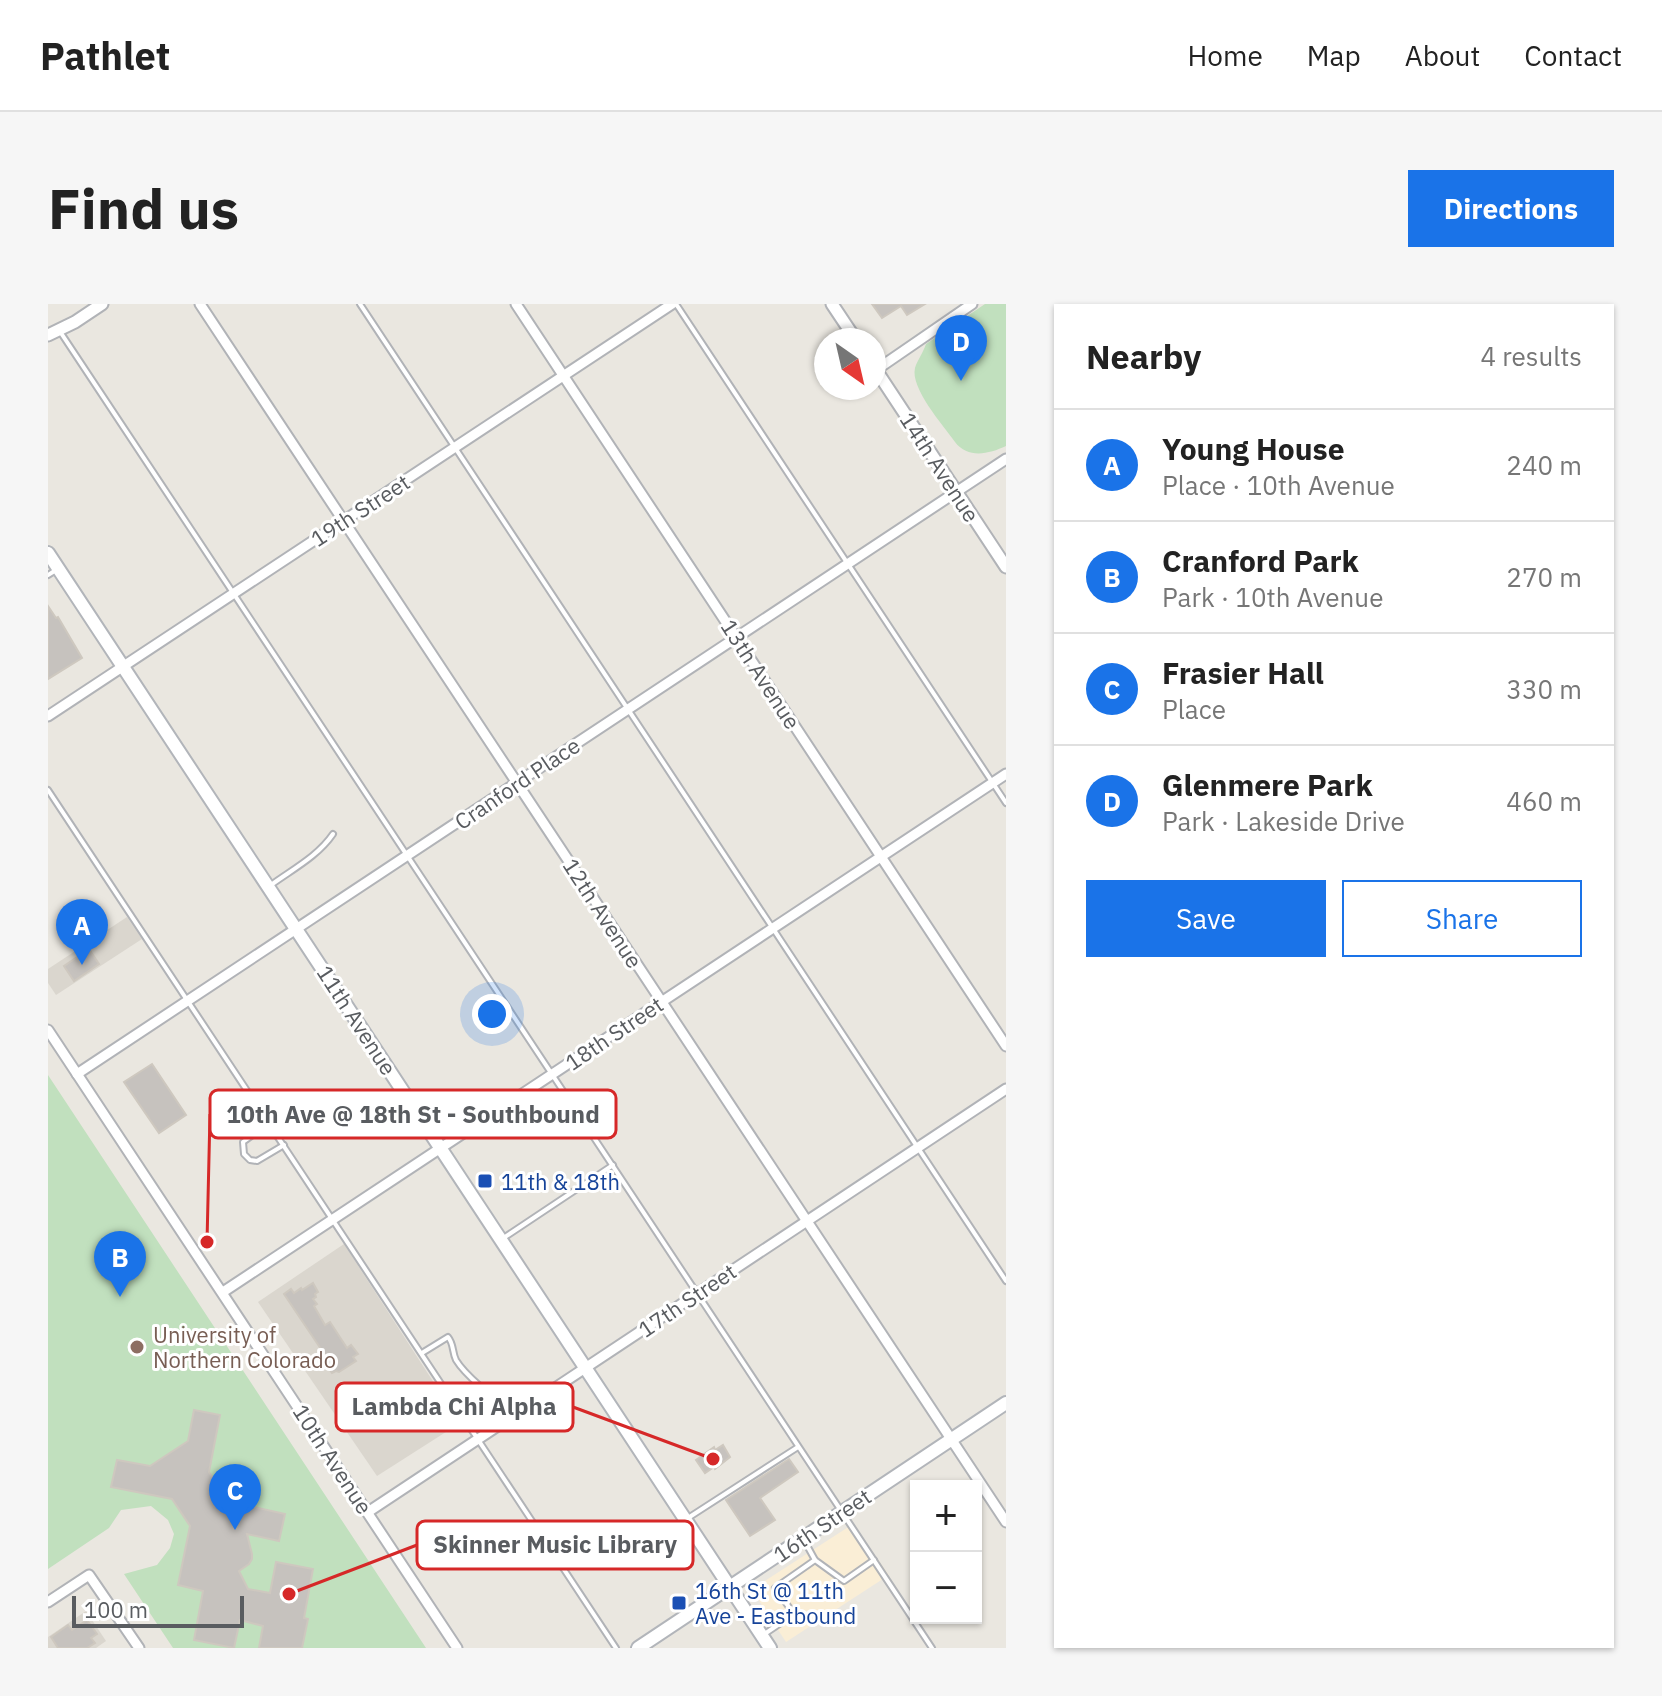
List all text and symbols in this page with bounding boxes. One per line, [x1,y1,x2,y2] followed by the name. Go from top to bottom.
[40,31,170,80] text: Pathlet
[1187,37,1263,74] text: Home
[1307,37,1361,74] text: Map
[1405,37,1480,74] text: About
[1524,37,1622,74] text: Contact
[1408,170,1614,247] button: Directions
[48,172,239,244] text: Find us
[935,315,987,381] pin: D
[814,328,886,400] north arrow
[1086,334,1201,378] text: Nearby
[1480,339,1582,373] text: 4 results
[894,407,986,527] street label: 14th Avenue
[1162,429,1345,468] text: Young House
[1103,448,1121,482] text: A
[1506,448,1582,482] text: 240 m
[305,467,415,553] street label: 19th Street
[1162,468,1395,502] text: Place · 10th Avenue
[1162,541,1359,580] text: Cranford Park
[1103,560,1121,594] text: B
[1506,560,1582,594] text: 270 m
[1162,580,1383,614] text: Park · 10th Avenue
[715,614,807,734] street label: 13th Avenue
[1162,653,1324,692] text: Frasier Hall
[1104,672,1120,706] text: C
[1506,672,1582,706] text: 330 m
[1162,692,1226,726] text: Place
[449,730,585,836] street label: Cranford Place
[1162,765,1373,804] text: Glenmere Park
[1103,784,1121,818] text: D
[1506,784,1582,818] text: 460 m
[1162,804,1405,838] text: Park · Lakeside Drive
[557,853,649,973] street label: 12th Avenue
[1086,880,1326,957] button: Save
[1342,880,1582,957] button: Share
[56,899,108,965] pin: A
[311,960,403,1080] street label: 11th Avenue
[559,990,669,1076] street label: 18th Street
[472,994,512,1034] your location
[210,1090,616,1138] callout: 10th Ave @ 18th St - Southbound
[226,1098,600,1130] text: 10th Ave @ 18th St - Southbound
[501,1167,620,1196] place label: 11th & 18th
[476,1172,494,1190] marker: 11th & 18th
[94,1231,146,1297] pin: B
[632,1257,742,1343] street label: 17th Street
[153,1320,336,1374] place label: University of Northern Colorado
[128,1338,146,1356] marker: University of Northern Colorado
[336,1383,573,1431] callout: Lambda Chi Alpha
[351,1390,557,1422] text: Lambda Chi Alpha
[287,1399,379,1519] street label: 10th Avenue
[209,1464,261,1530] pin: C
[910,1480,982,1624] map controls
[910,1480,982,1552] button: +
[767,1482,877,1568] street label: 16th Street
[417,1521,693,1569] callout: Skinner Music Library
[433,1528,677,1560] text: Skinner Music Library
[910,1552,982,1624] button: −
[695,1576,856,1630] place label: 16th St @ 11th Ave - Eastbound
[72,1592,244,1628] scale bar
[670,1594,688,1612] marker: 16th St @ 11th Ave - Eastbound
[84,1595,148,1624] text: 100 m

